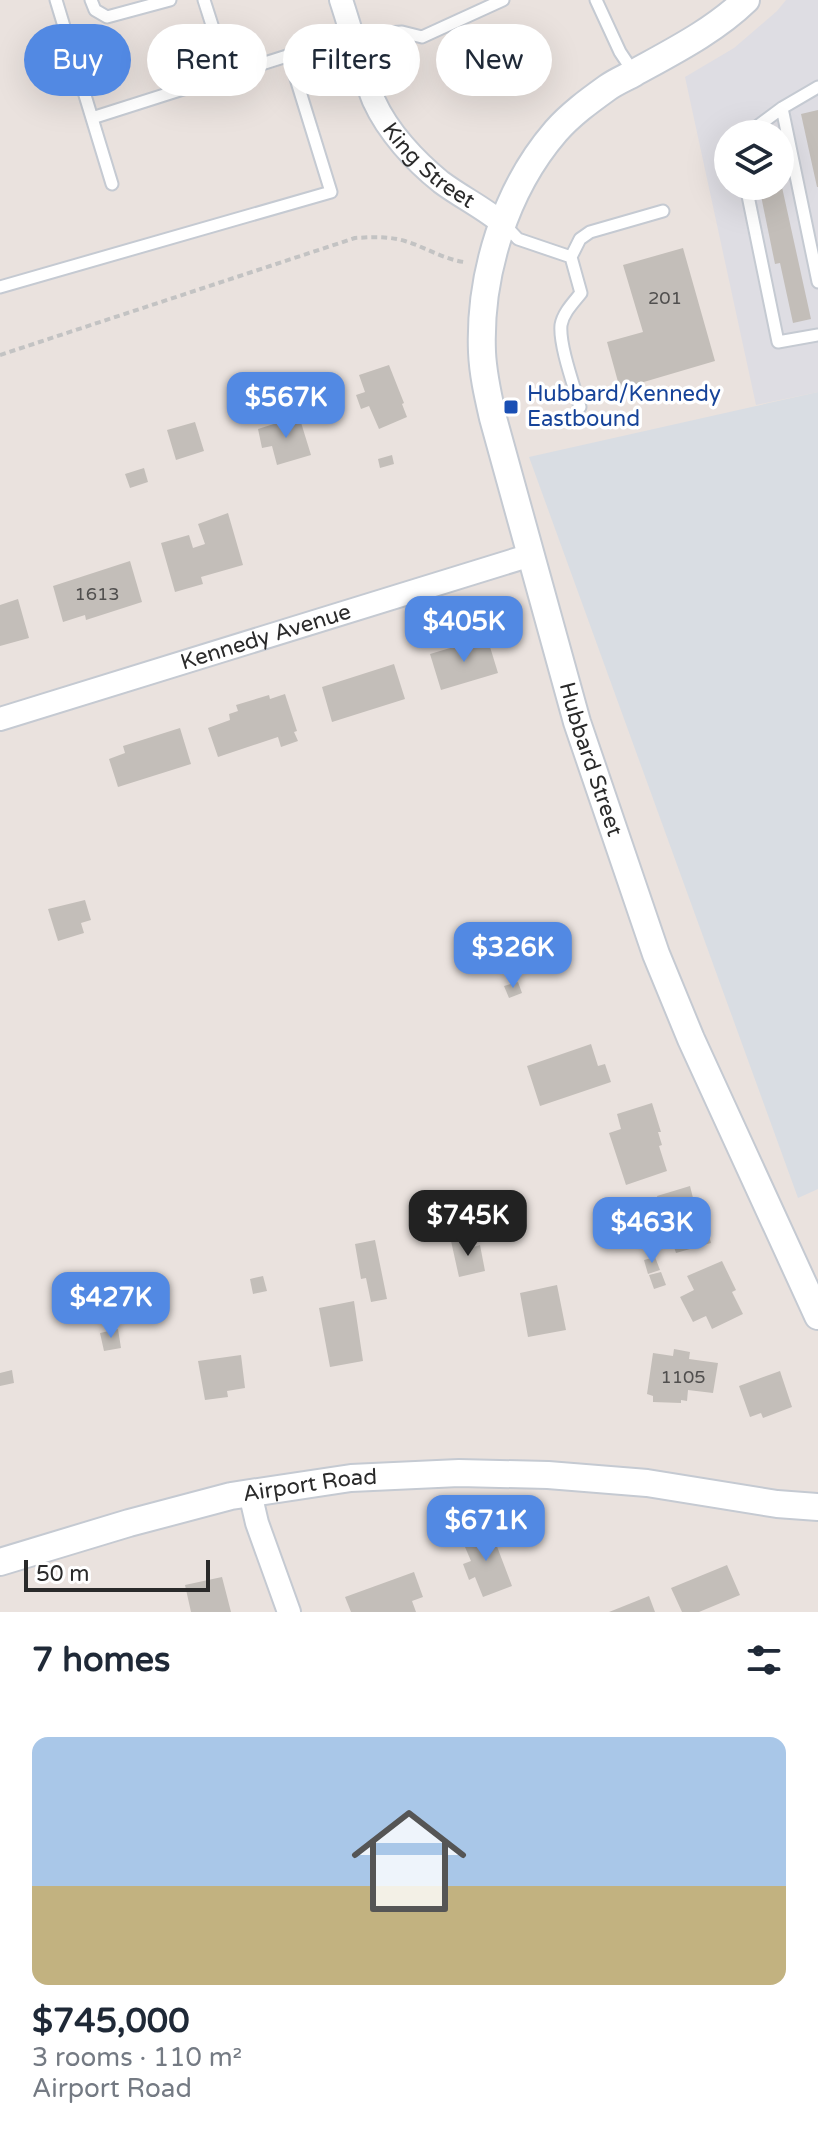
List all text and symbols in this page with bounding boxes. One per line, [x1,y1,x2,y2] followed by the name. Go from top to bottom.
[24,24,131,96] chip: Buy
[147,24,267,96] chip: Rent
[283,24,420,96] chip: Filters
[436,24,552,96] chip: New
[377,117,479,214] street label: King Street
[714,120,794,200] map controls
[714,120,794,200] button: layers
[648,287,682,309] house number: 201
[230,372,342,440] pin: $567K
[527,381,721,432] place label: Hubbard/Kennedy Eastbound
[245,382,327,413] text: $567K
[502,398,520,416] marker: Hubbard/Kennedy Eastbound
[74,583,120,605] house number: 1613
[408,596,520,664] pin: $405K
[177,598,354,675] street label: Kennedy Avenue
[423,606,505,637] text: $405K
[554,679,628,840] street label: Hubbard Street
[457,922,569,990] pin: $326K
[472,932,554,963] text: $326K
[412,1190,524,1258] pin: $745K
[596,1197,708,1265] pin: $463K
[427,1200,509,1231] text: $745K
[611,1207,693,1238] text: $463K
[55,1272,167,1340] pin: $427K
[70,1282,152,1313] text: $427K
[660,1366,706,1388] house number: 1105
[241,1464,378,1507] street label: Airport Road
[430,1495,542,1563] pin: $671K
[445,1505,527,1536] text: $671K
[24,1556,210,1592] scale bar
[36,1561,90,1587] text: 50 m
[742,1638,786,1682] icon: filters
[32,1640,170,1681] text: 7 homes
[337,1789,481,1933] icon: home
[32,2001,190,2042] text: $745,000
[32,2042,242,2073] text: 3 rooms · 110 m²
[32,2073,192,2104] text: Airport Road

